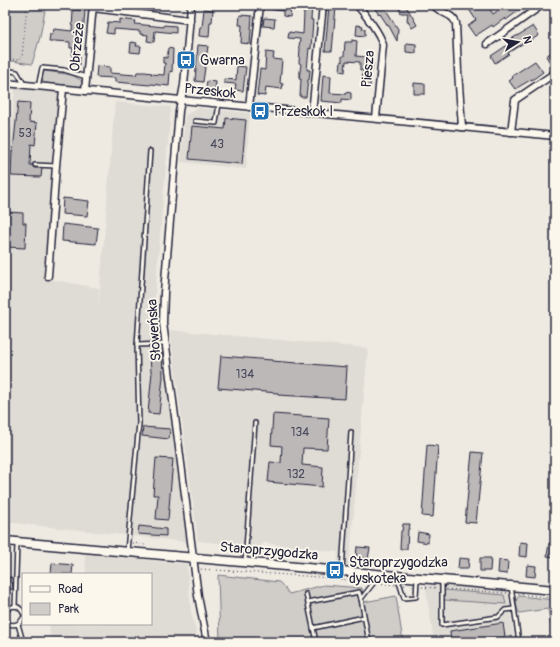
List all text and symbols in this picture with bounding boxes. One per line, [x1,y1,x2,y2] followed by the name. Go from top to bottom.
[66,22,88,72] street label: Obrzeże
[498,22,538,62] north arrow
[520,35,535,46] text: N
[175,49,197,71] bus stop icon: Gwarna
[358,50,378,88] street label: Piesza
[200,52,245,69] place label: Gwarna
[183,80,237,102] street label: Przeskok
[249,100,271,122] bus stop icon: Przeskok I
[274,103,333,120] place label: Przeskok I
[18,126,32,141] house number: 53
[210,137,224,152] house number: 43
[143,298,165,362] street label: Słoweńska
[236,367,254,382] house number: 134
[291,425,309,440] house number: 134
[287,467,305,482] house number: 132
[219,538,319,564] street label: Staroprzygodzka
[349,554,448,587] place label: Staroprzygodzka dyskoteka
[324,559,346,581] bus stop icon: Staroprzygodzka dyskoteka
[22,573,152,625] legend
[58,582,83,597] text: Road
[58,602,79,617] text: Park

